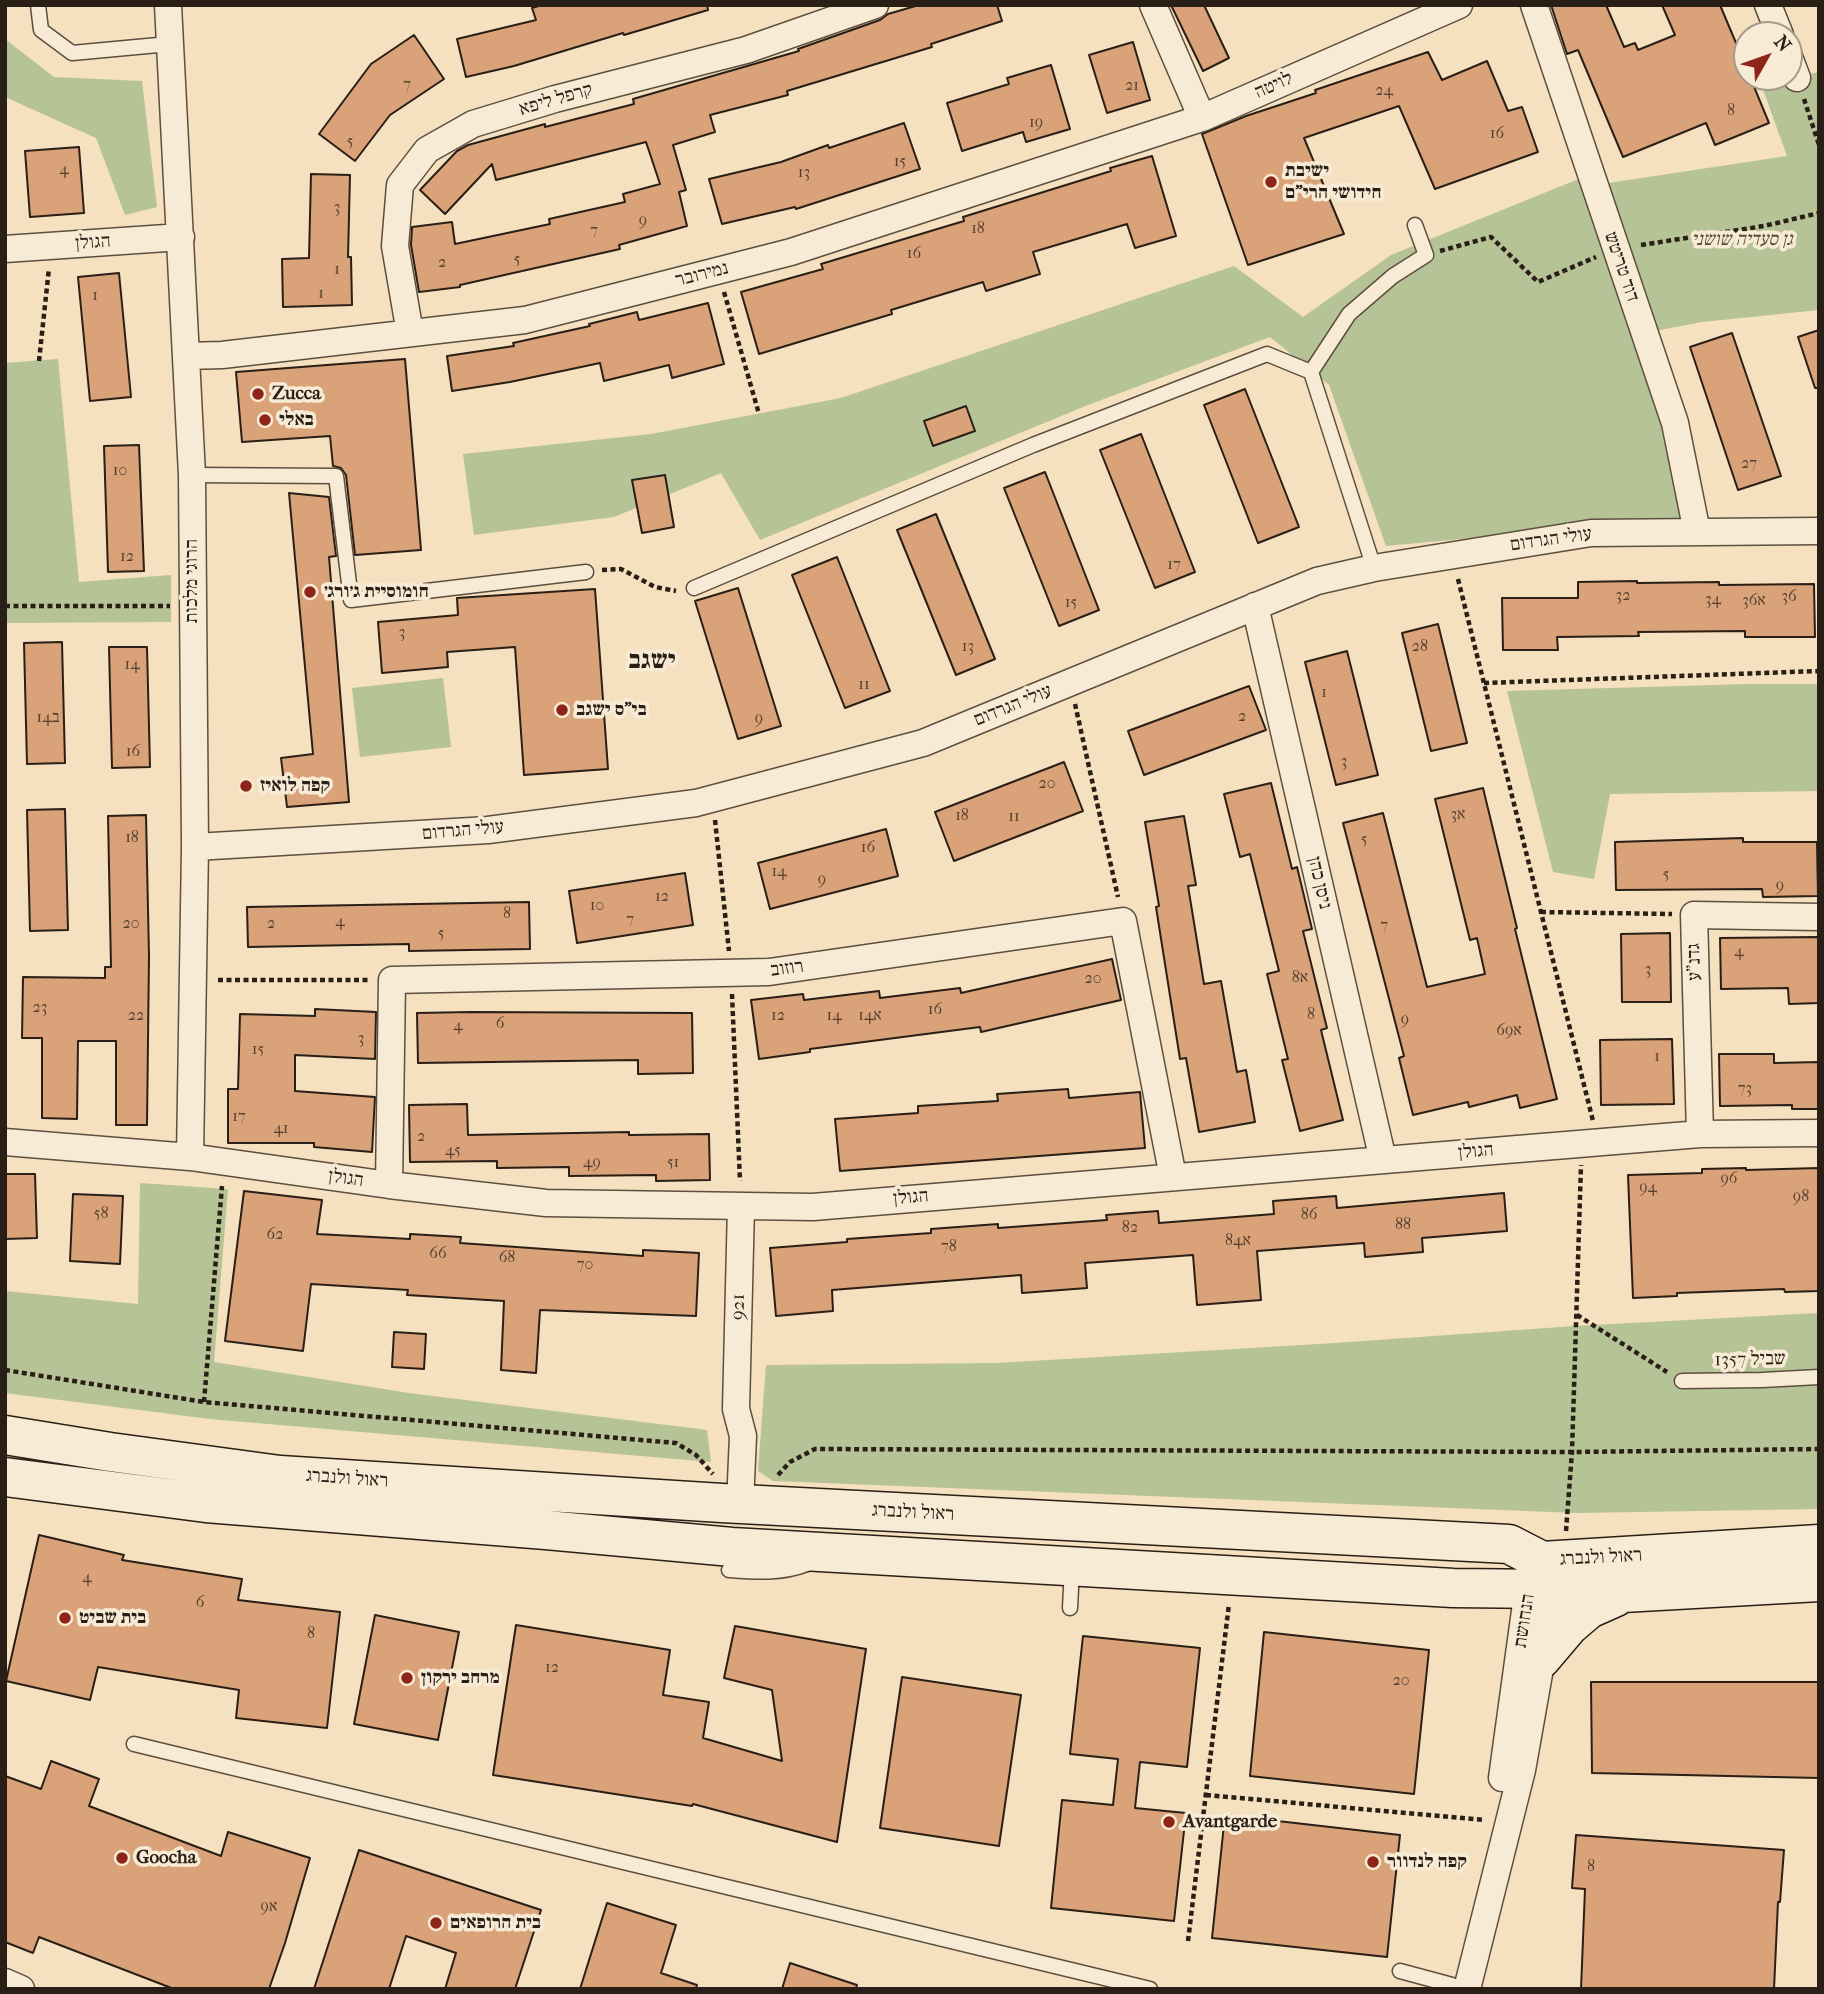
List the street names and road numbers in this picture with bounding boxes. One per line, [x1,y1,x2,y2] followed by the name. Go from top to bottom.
[1251,68,1297,104] street label: לויטה
[517,79,595,121] street label: קרפל ליפא
[1598,229,1644,305] street label: דוד טריטש
[75,230,111,256] street label: הגולן
[673,257,731,293] street label: נמירובר
[1509,523,1593,557] street label: עולי הגרדום
[181,539,203,623] street label: הרוגי מלכות
[971,680,1055,732] street label: עולי הגרדום
[421,816,505,846] street label: עולי הגרדום
[1302,855,1336,911] street label: ניסן כהן
[1683,943,1707,981] street label: גדנ"ע
[769,956,805,982] street label: רוזוב
[1457,1139,1495,1165] street label: הגולן
[327,1165,365,1193] street label: הגולן
[892,1185,930,1211] street label: הגולן
[727,1294,751,1320] street label: 921
[1714,1348,1786,1372] street label: שביל 1357
[305,1465,389,1493] street label: ראול ולנברג
[871,1499,955,1527] street label: ראול ולנברג
[1559,1544,1643,1572] street label: ראול ולנברג
[1509,1592,1541,1650] street label: הנחושת

